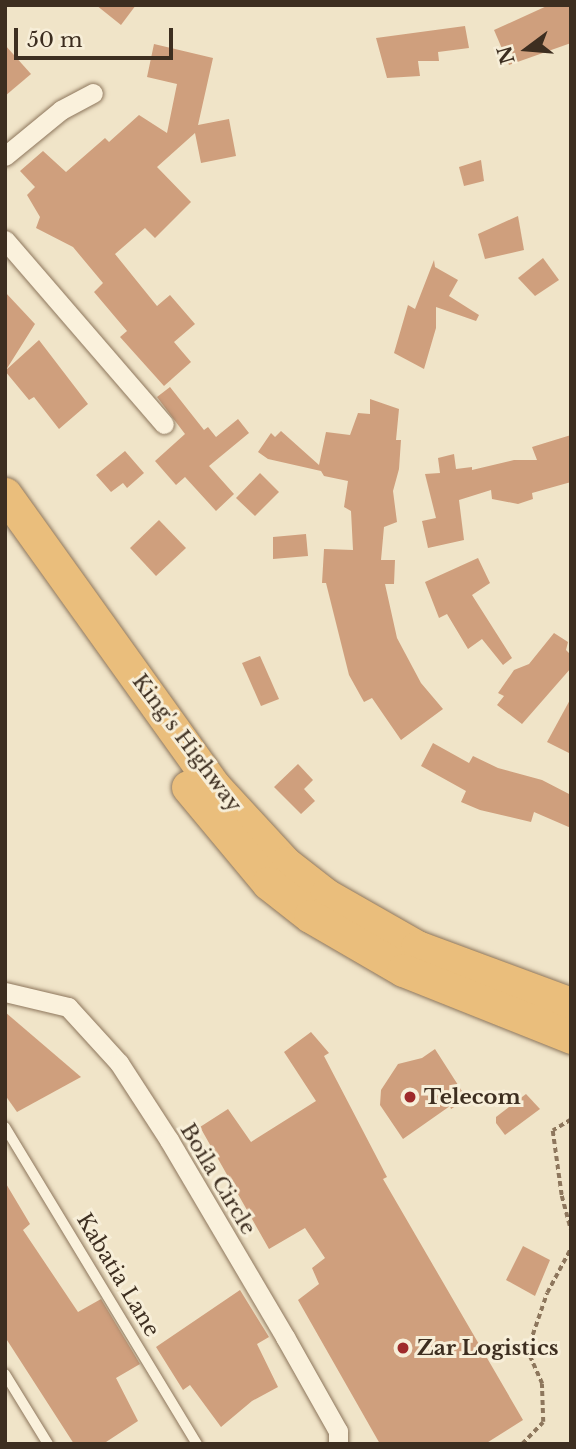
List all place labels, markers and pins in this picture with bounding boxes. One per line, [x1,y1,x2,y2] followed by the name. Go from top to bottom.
[424,1084,521,1110] place label: Telecom
[402,1089,418,1105] marker: Telecom
[417,1335,559,1361] place label: Zar Logistics
[395,1340,411,1356] marker: Zar Logistics

